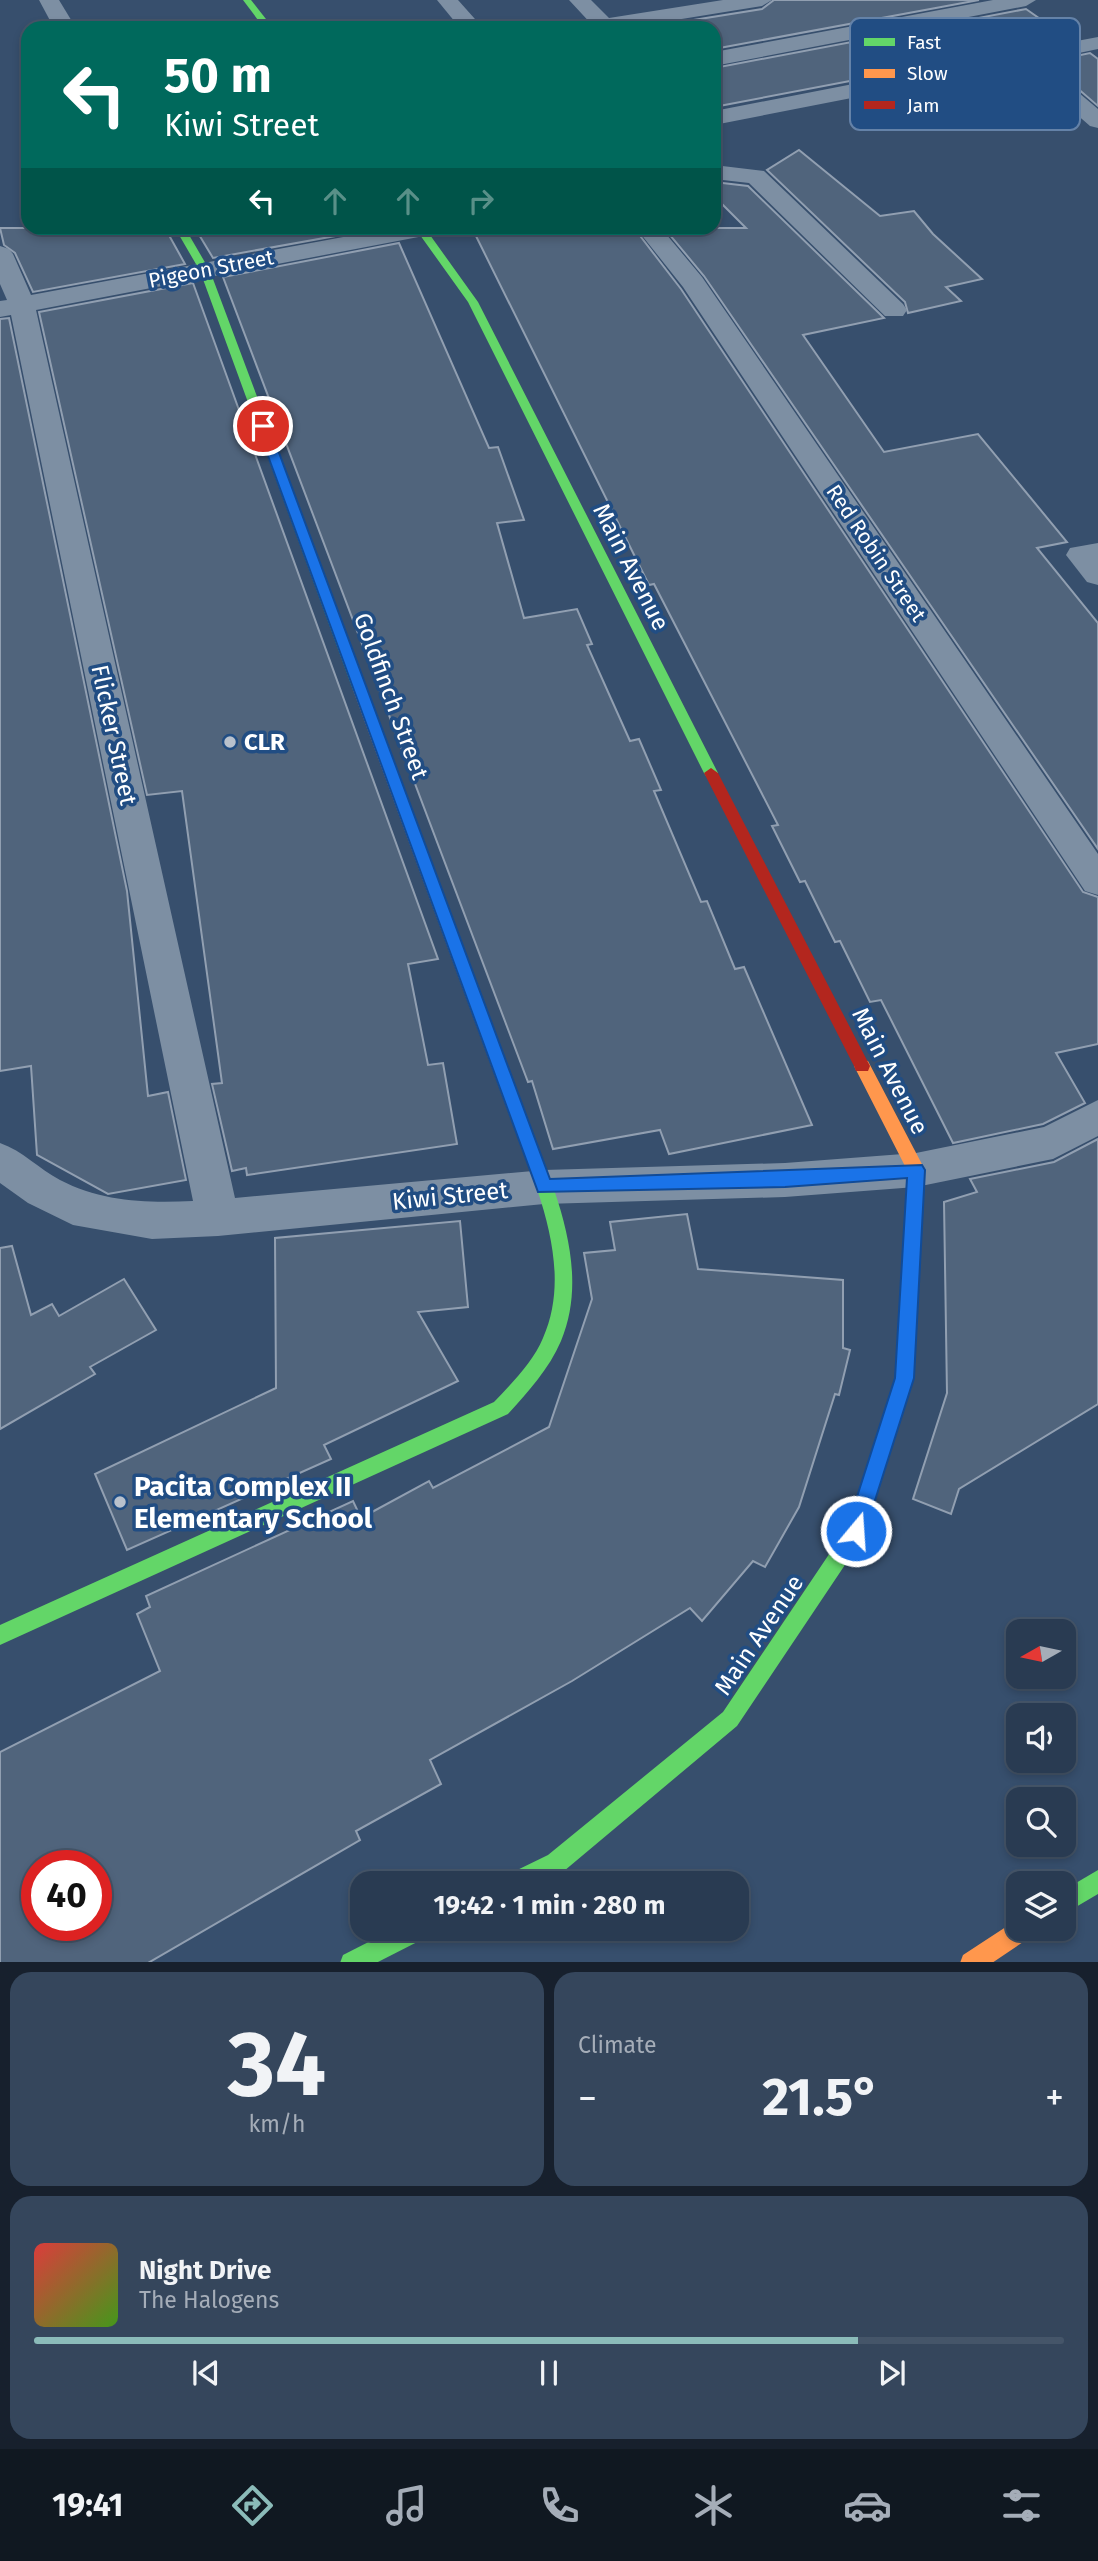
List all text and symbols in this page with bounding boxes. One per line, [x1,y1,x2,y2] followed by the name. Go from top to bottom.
[850,18,1080,130] legend
[907,31,941,54] text: Fast
[164,46,272,105] text: 50 m
[49,49,140,140] icon: left
[907,62,948,85] text: Slow
[907,94,939,117] text: Jam
[164,106,319,144] text: Kiwi Street
[243,182,281,220] icon: left
[316,182,354,220] icon: ahead
[389,182,427,220] icon: ahead
[462,182,500,220] icon: right
[146,244,276,294] street label: Pigeon Street
[233,396,293,456] pin
[244,407,282,445] icon: arrive
[821,479,932,627] street label: Red Robin Street
[587,499,675,635] street label: Main Avenue
[348,609,434,783] street label: Goldfinch Street
[85,662,143,808] street label: Flicker Street
[244,728,285,756] place label: CLR
[222,734,238,750] marker: CLR
[846,1003,934,1139] street label: Main Avenue
[391,1176,510,1216] street label: Kiwi Street
[134,1470,373,1535] place label: Pacita Complex II Elementary School
[112,1494,128,1510] marker: Pacita Complex II Elementary School
[819,1494,893,1568] position arrow
[709,1570,809,1700] street label: Main Avenue
[1006,1619,1076,1689] north arrow
[1006,1619,1076,1941] map controls
[1006,1703,1076,1773] button: sound
[1006,1787,1076,1857] button: search
[21,1850,112,1941] speed limit sign: 40
[1006,1871,1076,1941] button: layers
[434,1890,665,1921] text: 19:42 · 1 min · 280 m
[228,2010,326,2119] text: 34
[578,2031,657,2059] text: Climate
[762,2066,880,2129] text: 21.5°
[578,2075,597,2121] text: −
[1045,2075,1064,2121] text: +
[249,2110,305,2138] text: km/h
[139,2255,271,2286] text: Night Drive
[139,2286,279,2314] text: The Halogens
[187,2354,225,2392] icon: previous
[530,2354,568,2392] icon: pause
[873,2354,911,2392] icon: next
[228,2481,277,2530] icon: directions
[382,2481,431,2530] icon: music
[535,2481,584,2530] icon: phone
[689,2481,738,2530] icon: climate
[843,2481,892,2530] icon: car
[997,2481,1046,2530] icon: filters
[52,2486,123,2524] text: 19:41

